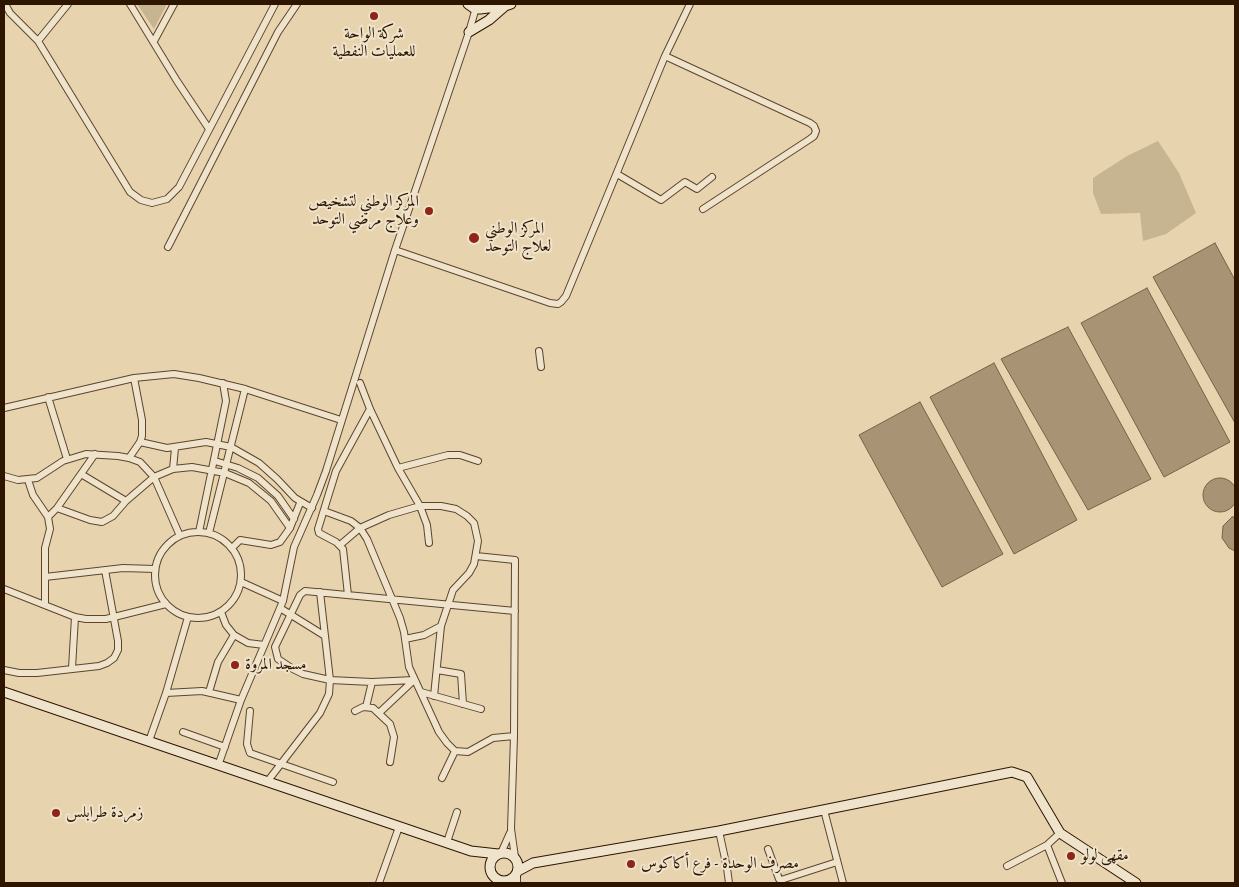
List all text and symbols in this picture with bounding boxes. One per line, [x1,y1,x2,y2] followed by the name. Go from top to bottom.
[368,10,380,22] marker: شركة الواحة للعمليات النفطية
[332,24,416,62] place label: شركة الواحة للعمليات النفطية
[308,192,419,230] place label: المركز الوطني لتشخيص وعلاج مرضي التوحد
[423,205,435,217] marker: المركز الوطني لتشخيص وعلاج مرضي التوحد
[485,219,551,257] place label: المركز الوطني لعلاج التوحد
[467,231,481,245] marker: المركز الوطني لعلاج التوحد
[245,655,307,675] place label: مسجد المروة
[229,659,241,671] marker: مسجد المروة
[66,803,143,823] place label: زمردة طرابلس
[50,807,62,819] marker: زمردة طرابلس
[1081,846,1129,866] place label: مقهى لولو
[1065,850,1077,862] marker: مقهى لولو
[641,854,799,874] place label: مصرف الوحدة - فرع أكاكوس
[625,858,637,870] marker: مصرف الوحدة - فرع أكاكوس

